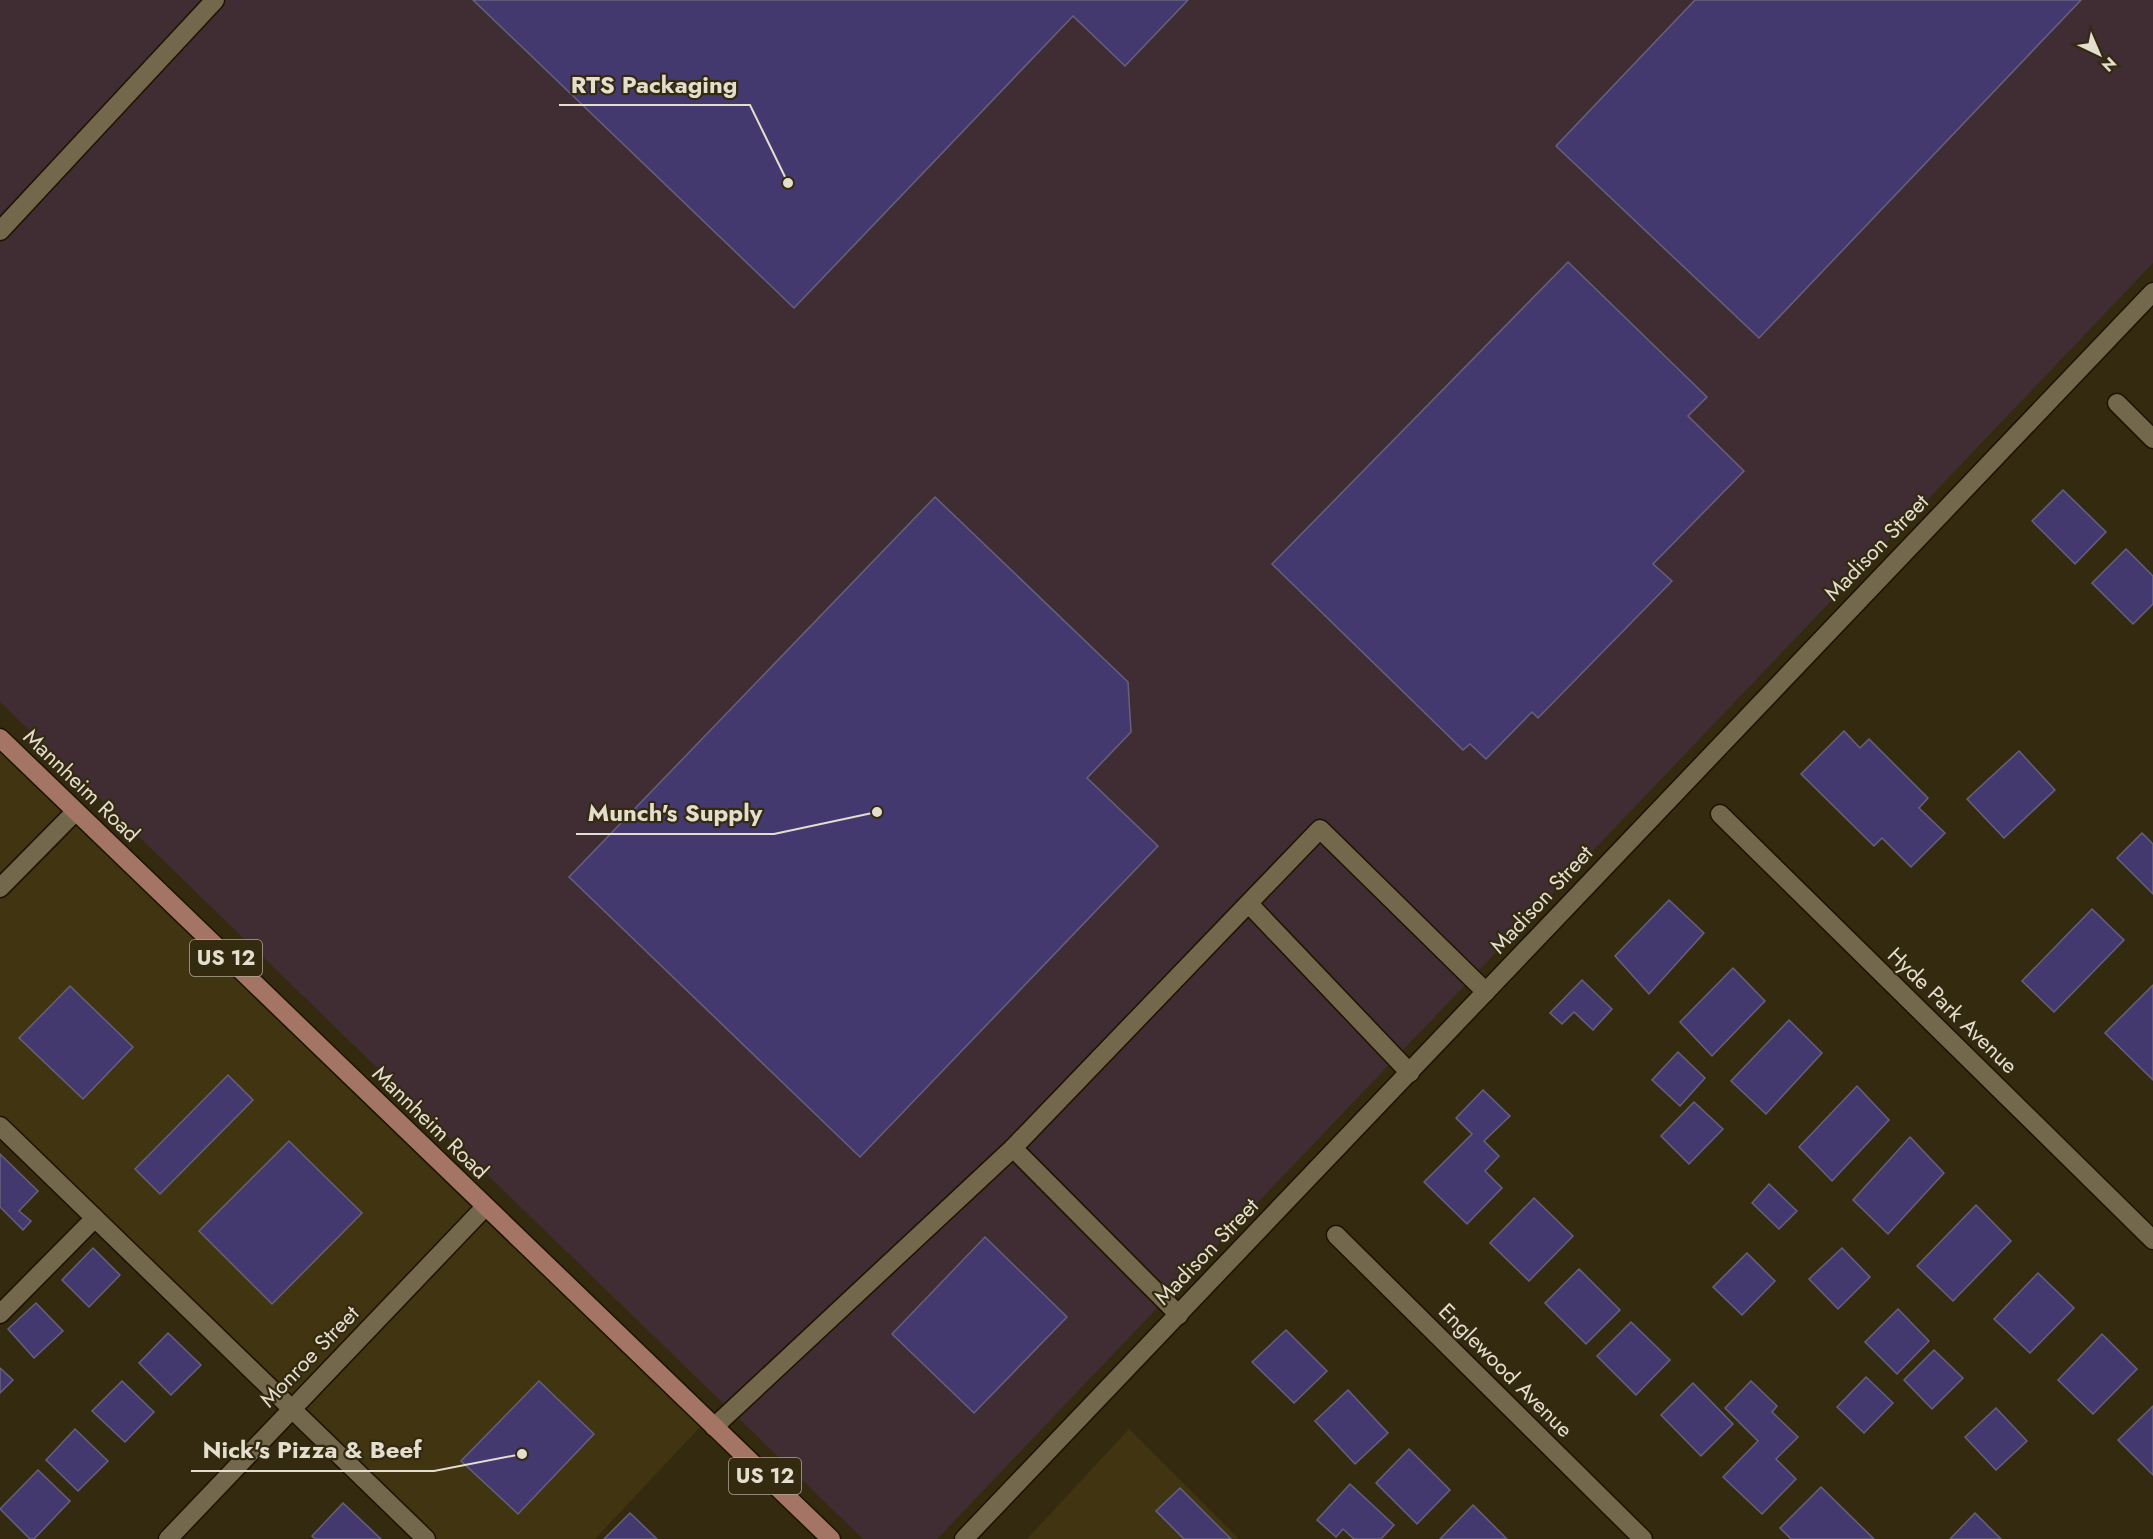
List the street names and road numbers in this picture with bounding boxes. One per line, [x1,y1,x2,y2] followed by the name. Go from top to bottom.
[1816,486,1936,608] street label: Madison Street
[16,721,148,849] street label: Mannheim Road
[1482,837,1600,960] street label: Madison Street
[1881,939,2025,1081] street label: Hyde Park Avenue
[190,940,262,976] road number: US 12
[365,1058,497,1186] street label: Mannheim Road
[1146,1190,1266,1312] street label: Madison Street
[1432,1296,1580,1444] street label: Englewood Avenue
[252,1297,367,1414] street label: Monroe Street
[729,1458,801,1494] road number: US 12

